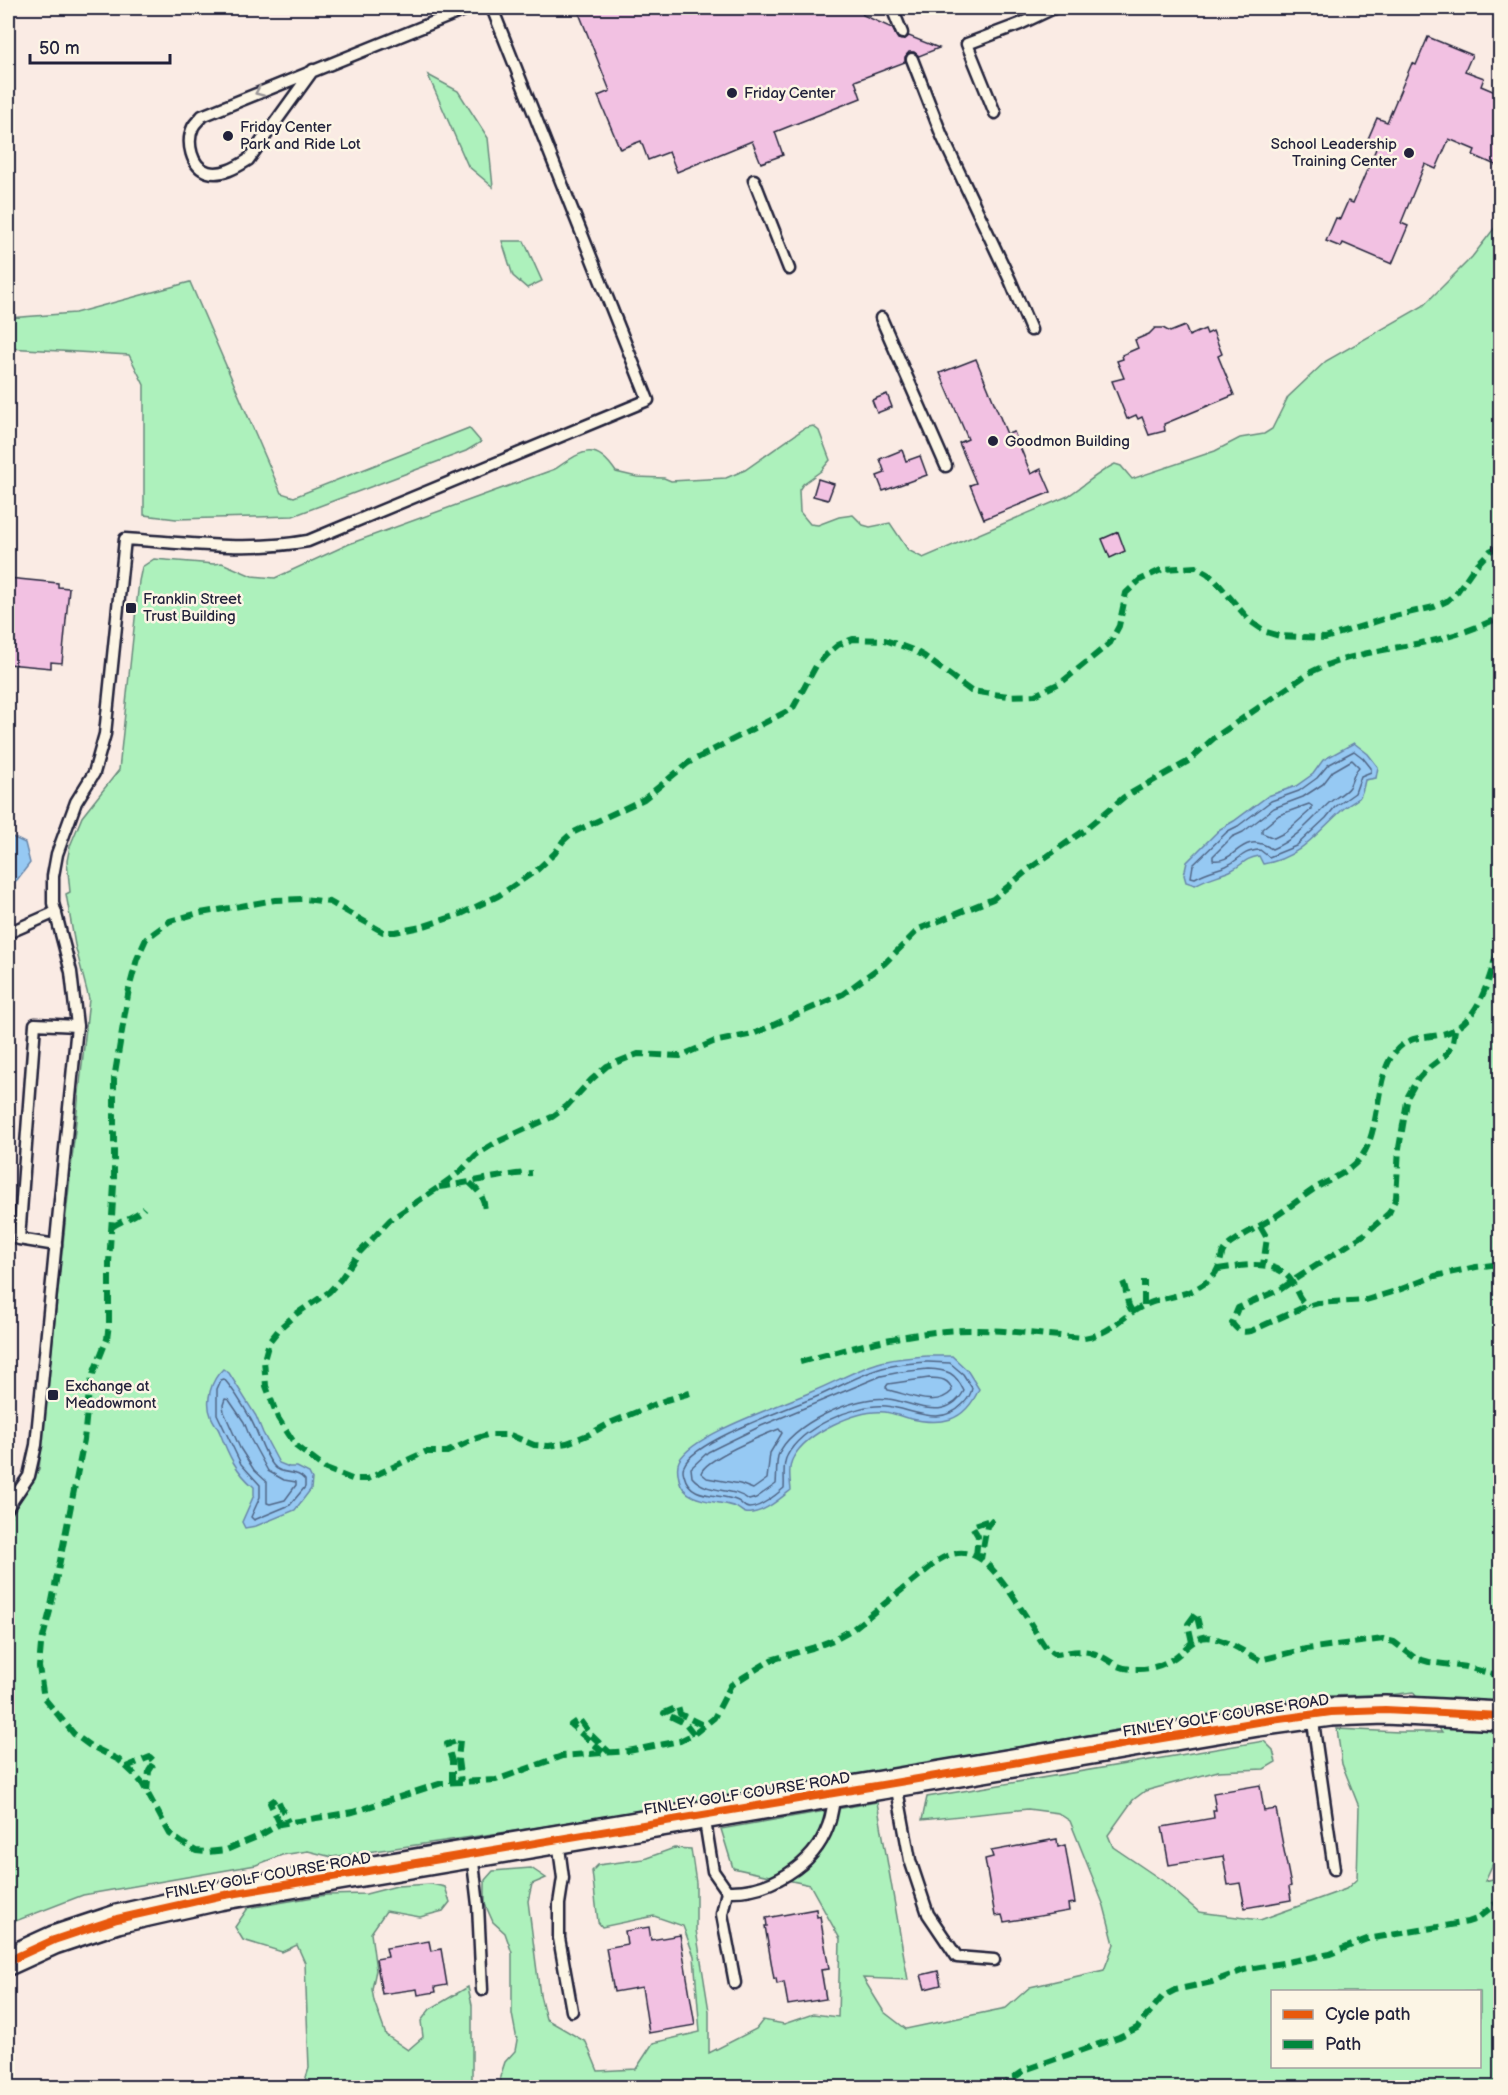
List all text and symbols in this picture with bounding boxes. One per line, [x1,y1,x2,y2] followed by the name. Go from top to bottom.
[30,27,170,65] scale bar
[39,38,80,59] text: 50 m
[744,84,836,103] place label: Friday Center
[254,85,265,97] one-way arrow
[725,86,739,100] marker: Friday Center
[240,118,361,154] place label: Friday Center Park and Ride Lot
[221,129,235,143] marker: Friday Center Park and Ride Lot
[1271,135,1398,171] place label: School Leadership Training Center
[1402,146,1416,160] marker: School Leadership Training Center
[1005,432,1130,451] place label: Goodmon Building
[986,434,1000,448] marker: Goodmon Building
[143,590,242,626] place label: Franklin Street Trust Building
[124,601,138,615] marker: Franklin Street Trust Building
[65,1377,157,1413] place label: Exchange at Meadowmont
[46,1388,60,1402] marker: Exchange at Meadowmont
[1121,1690,1331,1742] street label: FINLEY GOLF COURSE ROAD
[642,1768,852,1820] street label: FINLEY GOLF COURSE ROAD
[163,1848,373,1904] street label: FINLEY GOLF COURSE ROAD
[1271,1990,1481,2068] legend
[1325,2004,1411,2025] text: Cycle path
[1325,2034,1361,2055] text: Path

